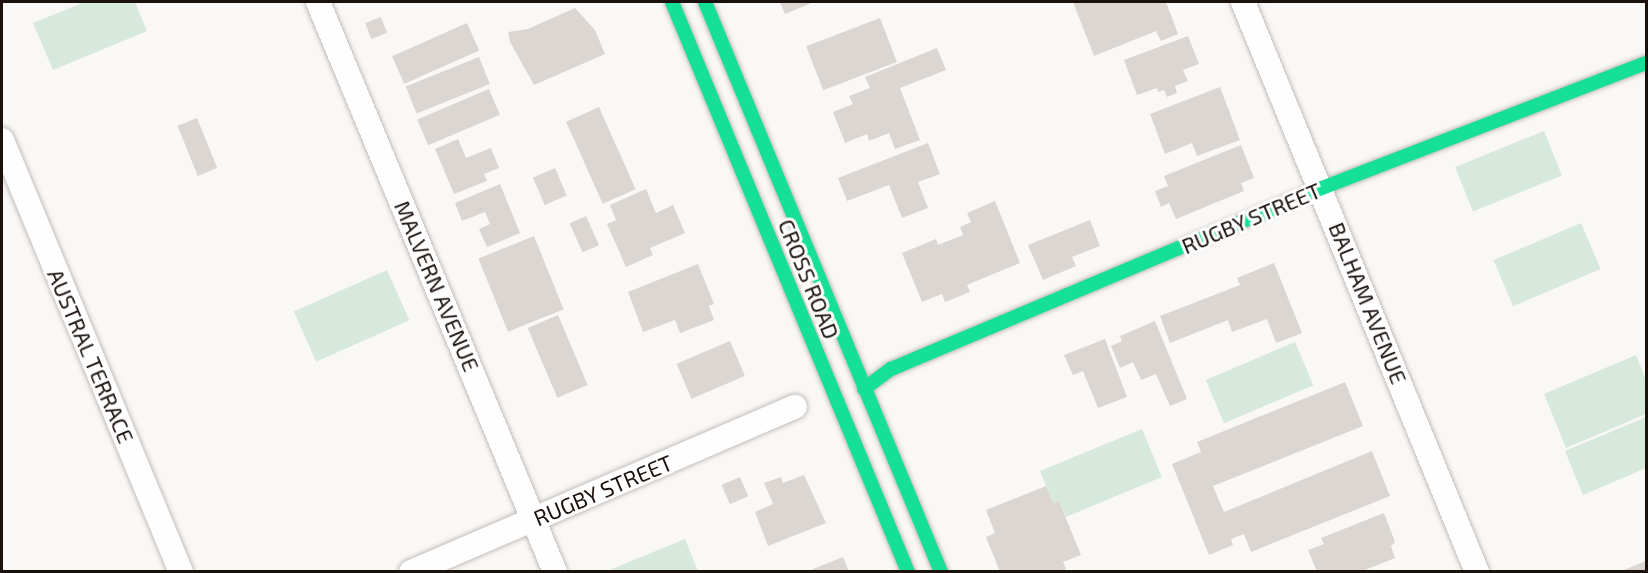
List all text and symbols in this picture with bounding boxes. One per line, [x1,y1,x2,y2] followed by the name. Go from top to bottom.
[1177,177,1325,259] street label: RUGBY STREET
[389,196,485,376] street label: MALVERN AVENUE
[773,215,845,343] street label: CROSS ROAD
[1323,218,1413,388] street label: BALHAM AVENUE
[42,264,140,448] street label: AUSTRAL TERRACE
[529,449,677,531] street label: RUGBY STREET

